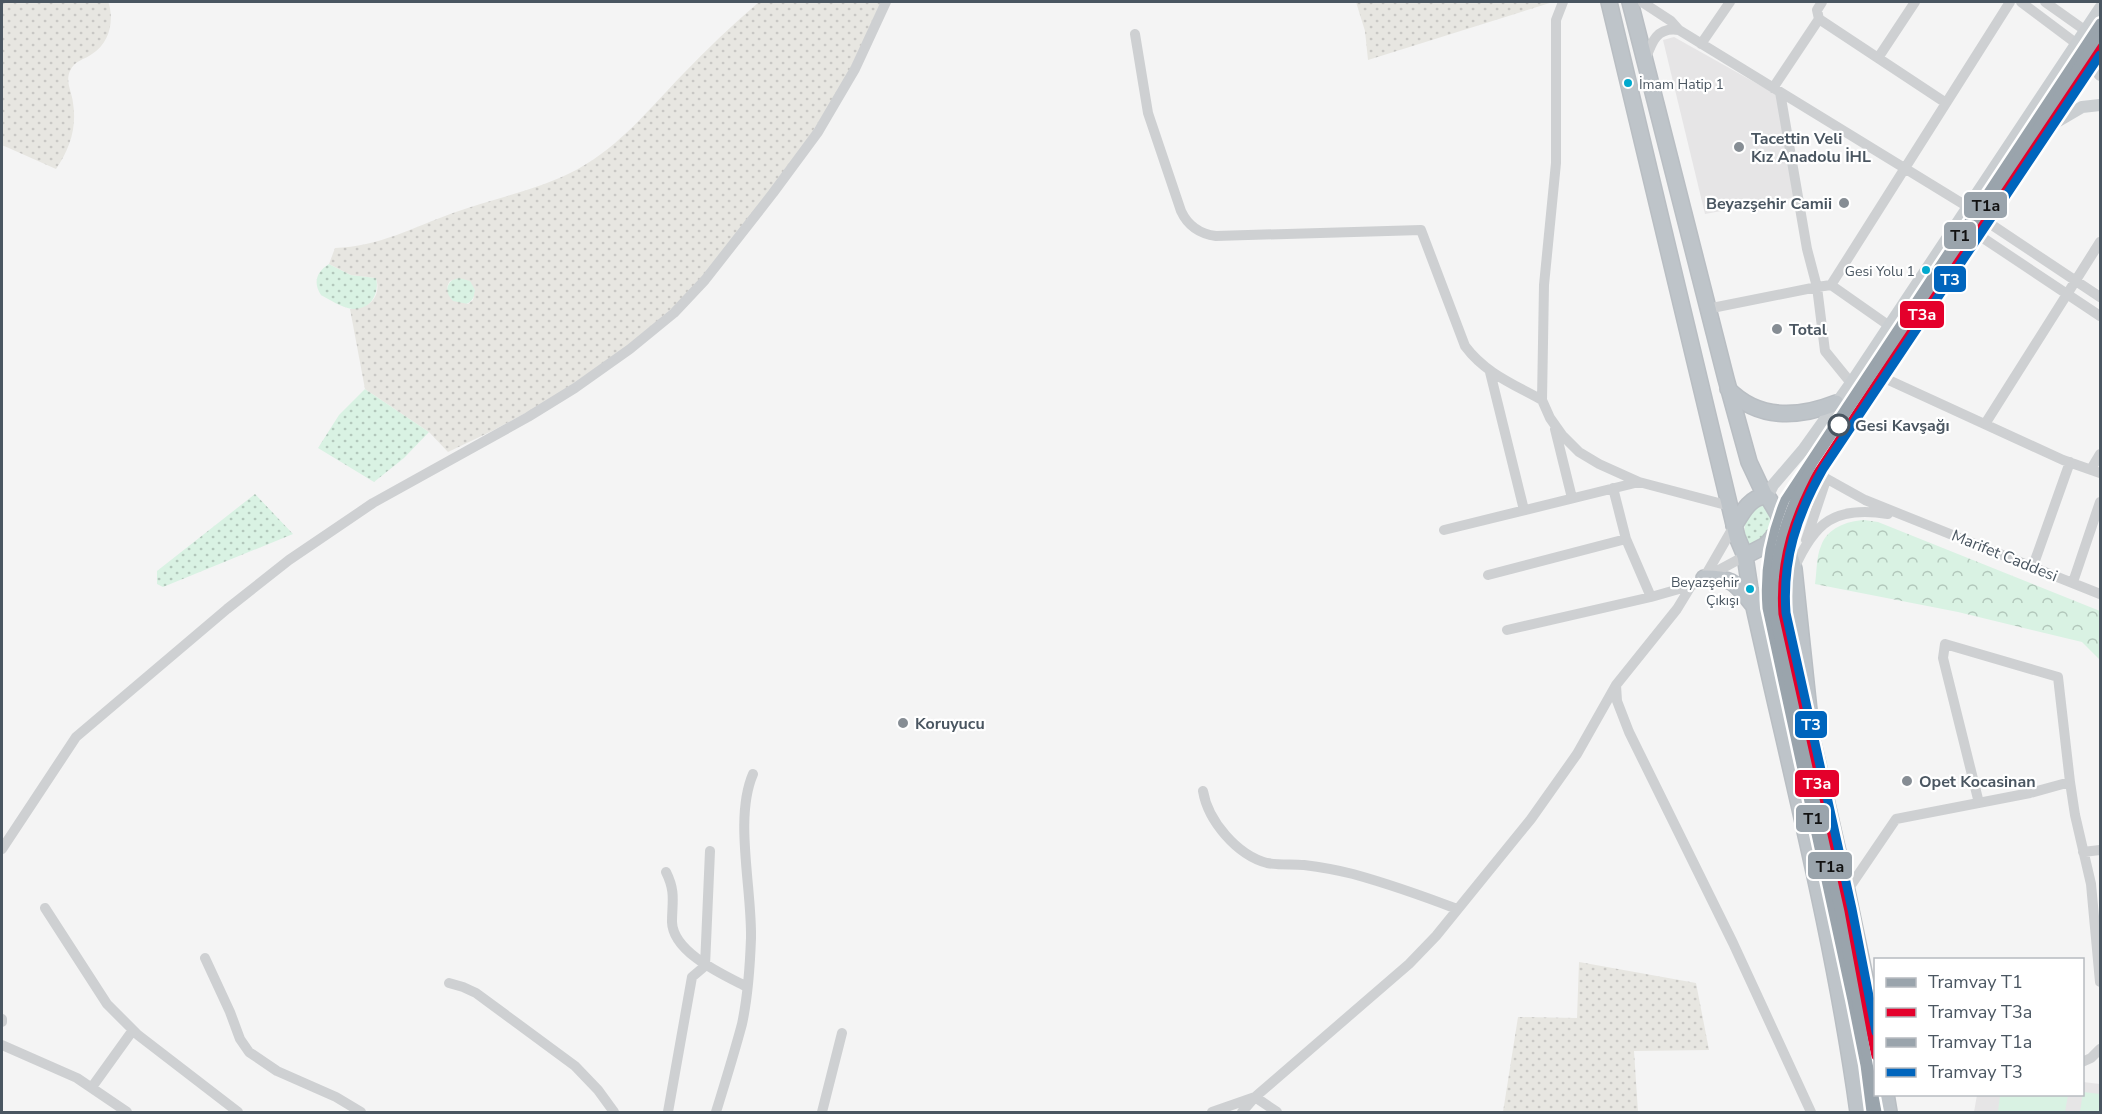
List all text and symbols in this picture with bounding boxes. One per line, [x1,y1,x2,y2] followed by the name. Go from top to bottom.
[1639,75,1724,94] place label: İmam Hatip 1
[1622,77,1634,89] marker: İmam Hatip 1
[1751,128,1871,168] place label: Tacettin Veli Kız Anadolu İHL
[1732,140,1746,154] marker: Tacettin Veli Kız Anadolu İHL
[1963,191,2008,219] line badge: T1a
[1706,193,1832,215] place label: Beyazşehir Camii
[1972,195,2000,217] text: T1a
[1837,196,1851,210] marker: Beyazşehir Camii
[1943,221,1977,250] line badge: T1
[1950,225,1970,247] text: T1
[1845,262,1915,281] place label: Gesi Yolu 1
[1920,264,1932,276] marker: Gesi Yolu 1
[1933,265,1967,293] line badge: T3
[1940,269,1960,291] text: T3
[1899,300,1945,329] line badge: T3a
[1908,304,1936,326] text: T3a
[1789,319,1827,341] place label: Total
[1770,322,1784,336] marker: Total
[1828,414,1850,436] marker: Gesi Kavşağı
[1855,415,1950,437] place label: Gesi Kavşağı
[1948,525,2061,587] street label: Marifet Caddesi
[1671,573,1739,610] place label: Beyazşehir Çıkışı
[1744,583,1756,595] marker: Beyazşehir Çıkışı
[1794,710,1828,739] line badge: T3
[915,713,985,735] place label: Koruyucu
[1801,714,1821,736] text: T3
[896,716,910,730] marker: Koruyucu
[1794,769,1840,798] line badge: T3a
[1919,771,2036,793] place label: Opet Kocasinan
[1803,773,1831,795] text: T3a
[1900,774,1914,788] marker: Opet Kocasinan
[1795,804,1830,833] line badge: T1
[1803,808,1823,830] text: T1
[1807,851,1853,880] line badge: T1a
[1816,856,1844,878] text: T1a
[1874,958,2084,1096] legend
[1928,970,2023,994] text: Tramvay T1
[1928,1000,2032,1024] text: Tramvay T3a
[1928,1030,2032,1054] text: Tramvay T1a
[1928,1060,2023,1084] text: Tramvay T3

